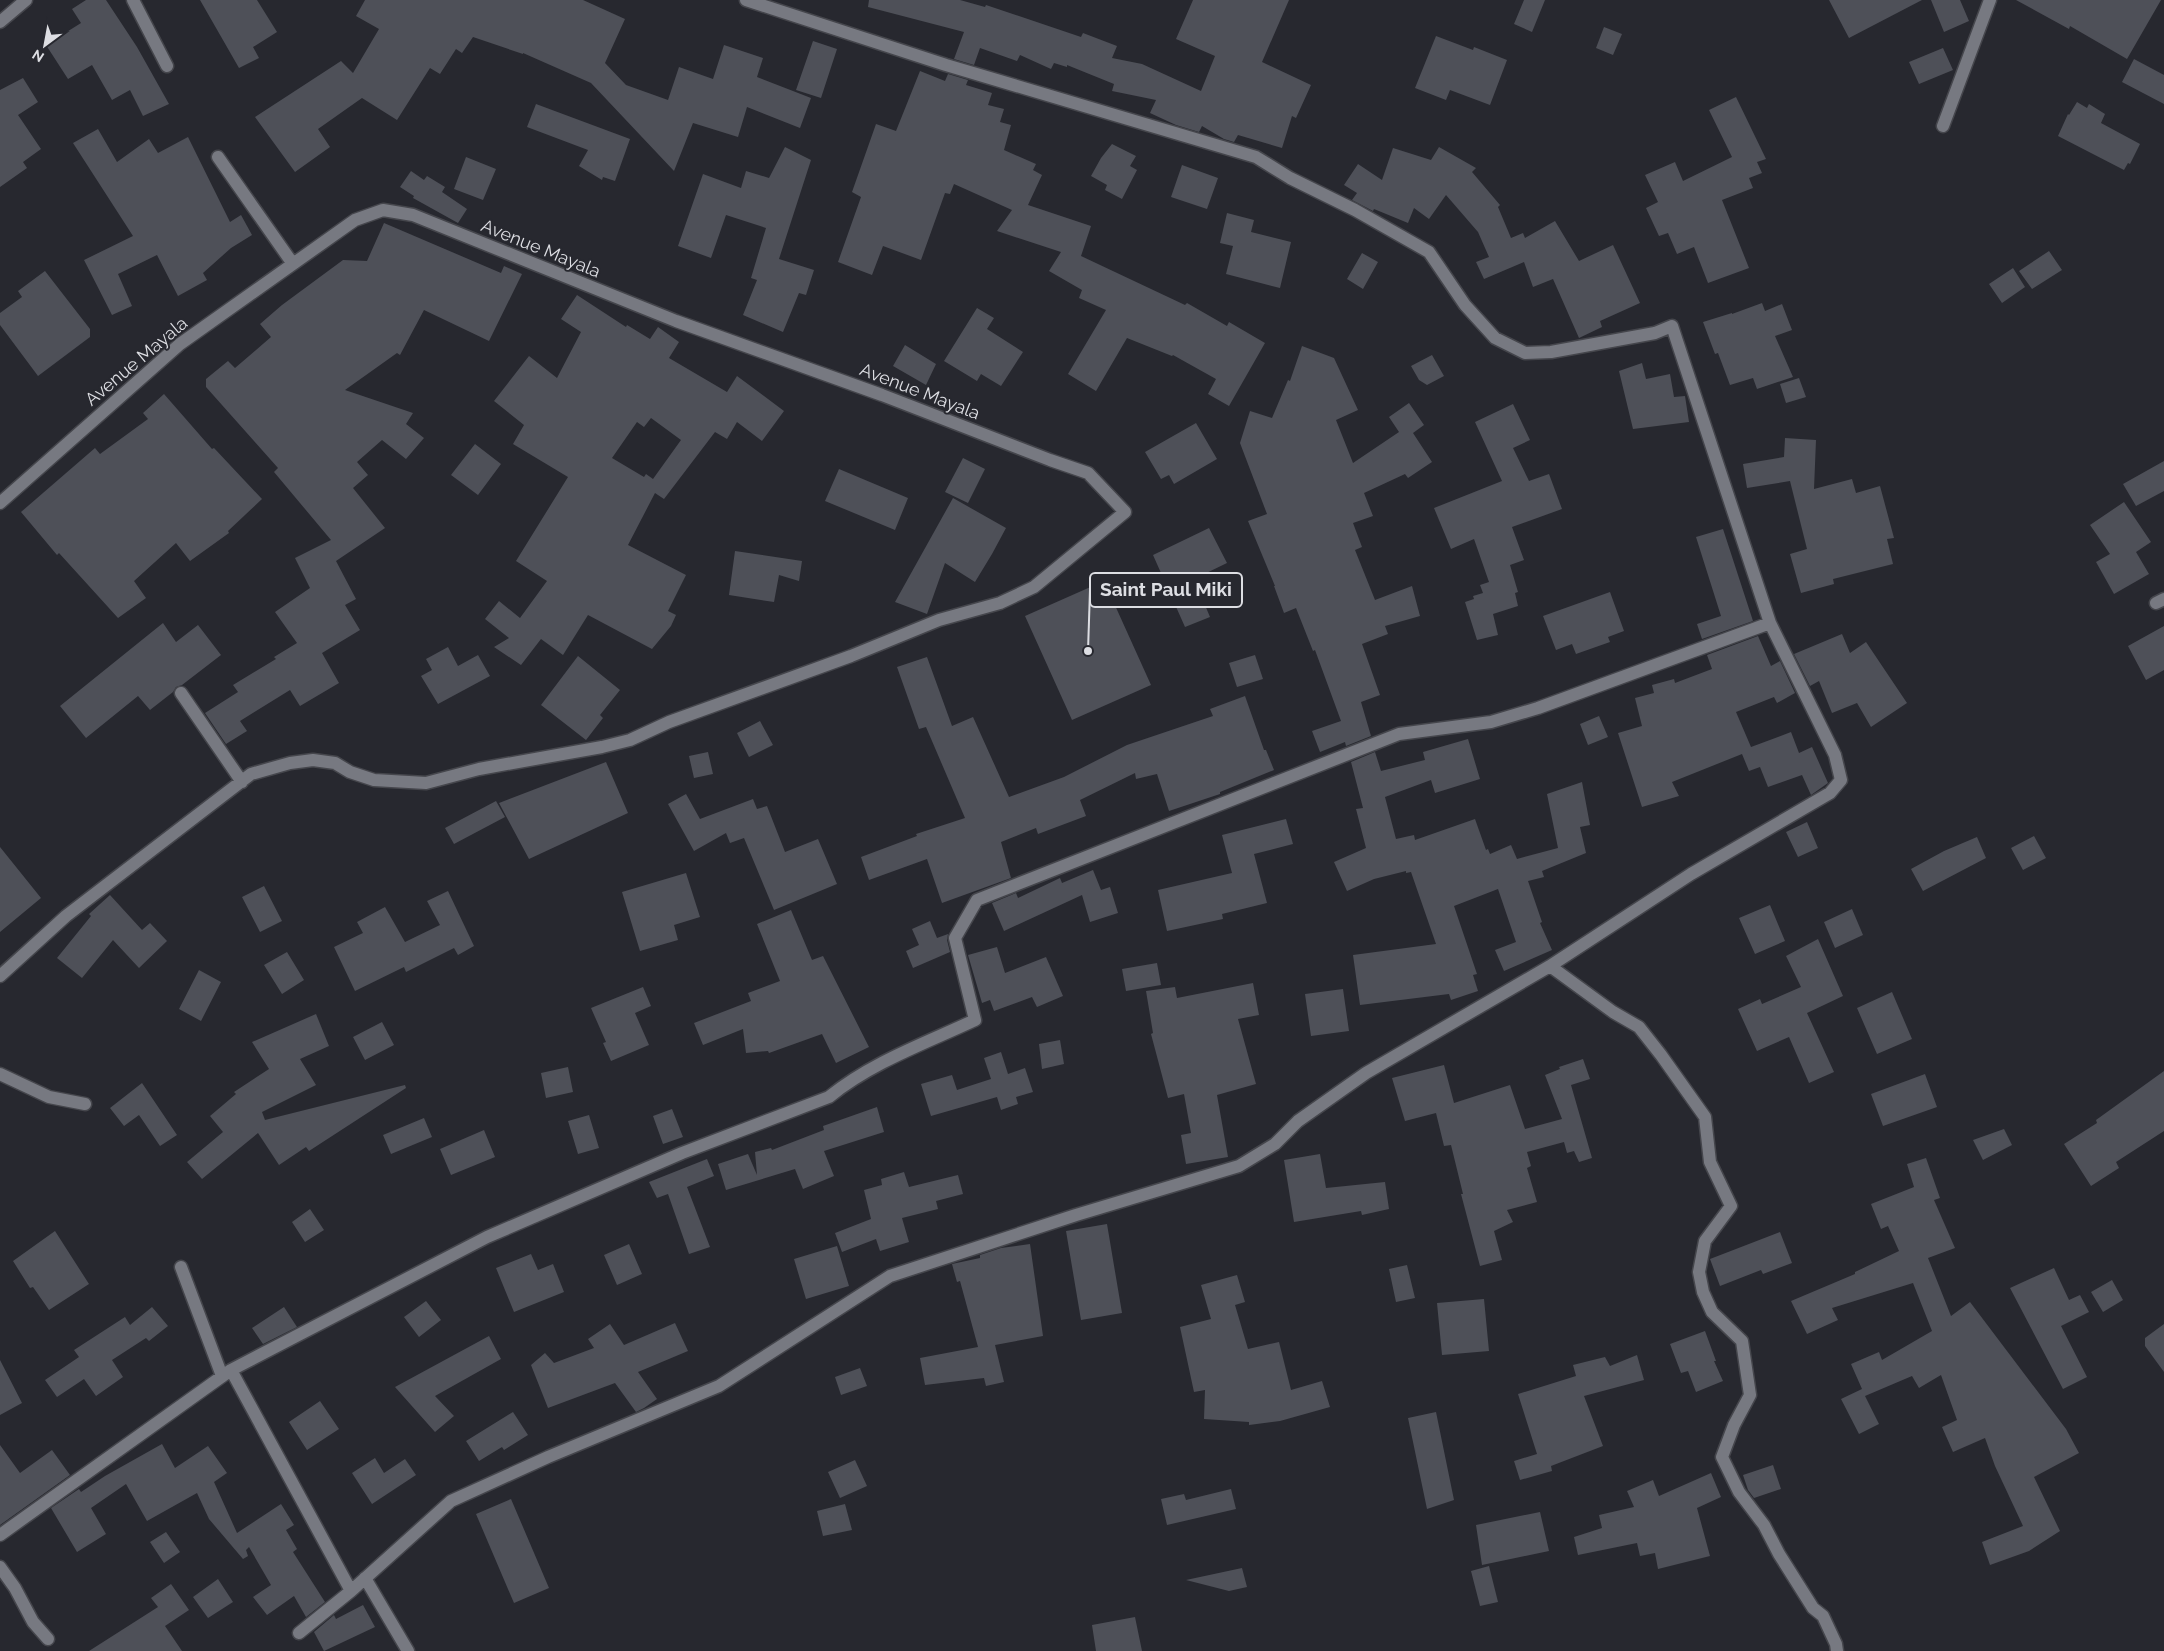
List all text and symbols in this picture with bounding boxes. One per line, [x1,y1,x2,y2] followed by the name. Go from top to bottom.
[20,20,70,70] north arrow
[29,46,47,66] text: N
[478,214,604,282] street label: Avenue Mayala
[81,312,191,410] street label: Avenue Mayala
[857,358,983,424] street label: Avenue Mayala
[1090,573,1242,607] callout: Saint Paul Miki
[1100,578,1232,600] text: Saint Paul Miki

